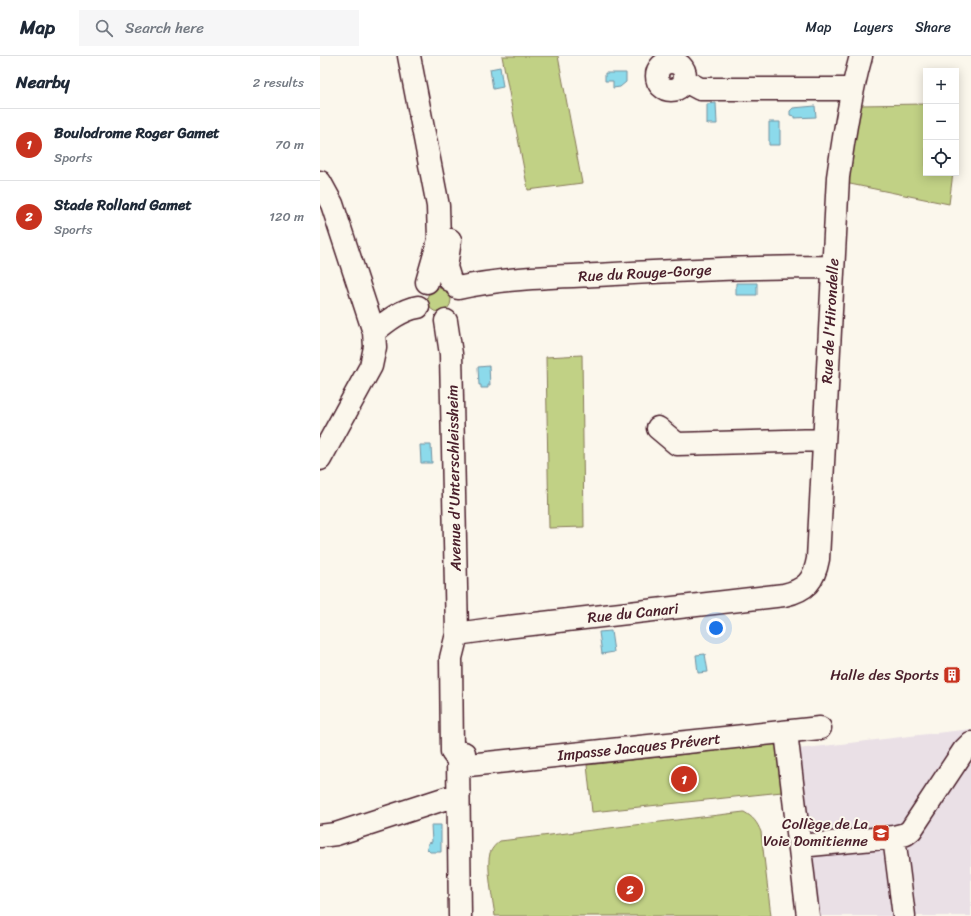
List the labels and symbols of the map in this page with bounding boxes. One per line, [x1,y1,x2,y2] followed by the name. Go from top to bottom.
[578,257,713,289] street label: Rue du Rouge-Gorge
[814,257,846,384] street label: Rue de l'Hirondelle
[439,385,469,572] street label: Avenue d'Unterschleissheim
[586,595,681,631] street label: Rue du Canari
[706,618,726,638] your location
[830,662,939,688] place label: Halle des Sports
[942,665,962,685] building icon: Halle des Sports
[555,725,722,769] street label: Impasse Jacques Prévert
[671,764,697,794] pin: 1
[763,811,868,854] place label: Collège de La Voie Domitienne
[871,823,891,843] school or university icon: Collège de La Voie Domitienne
[617,874,643,904] pin: 2

